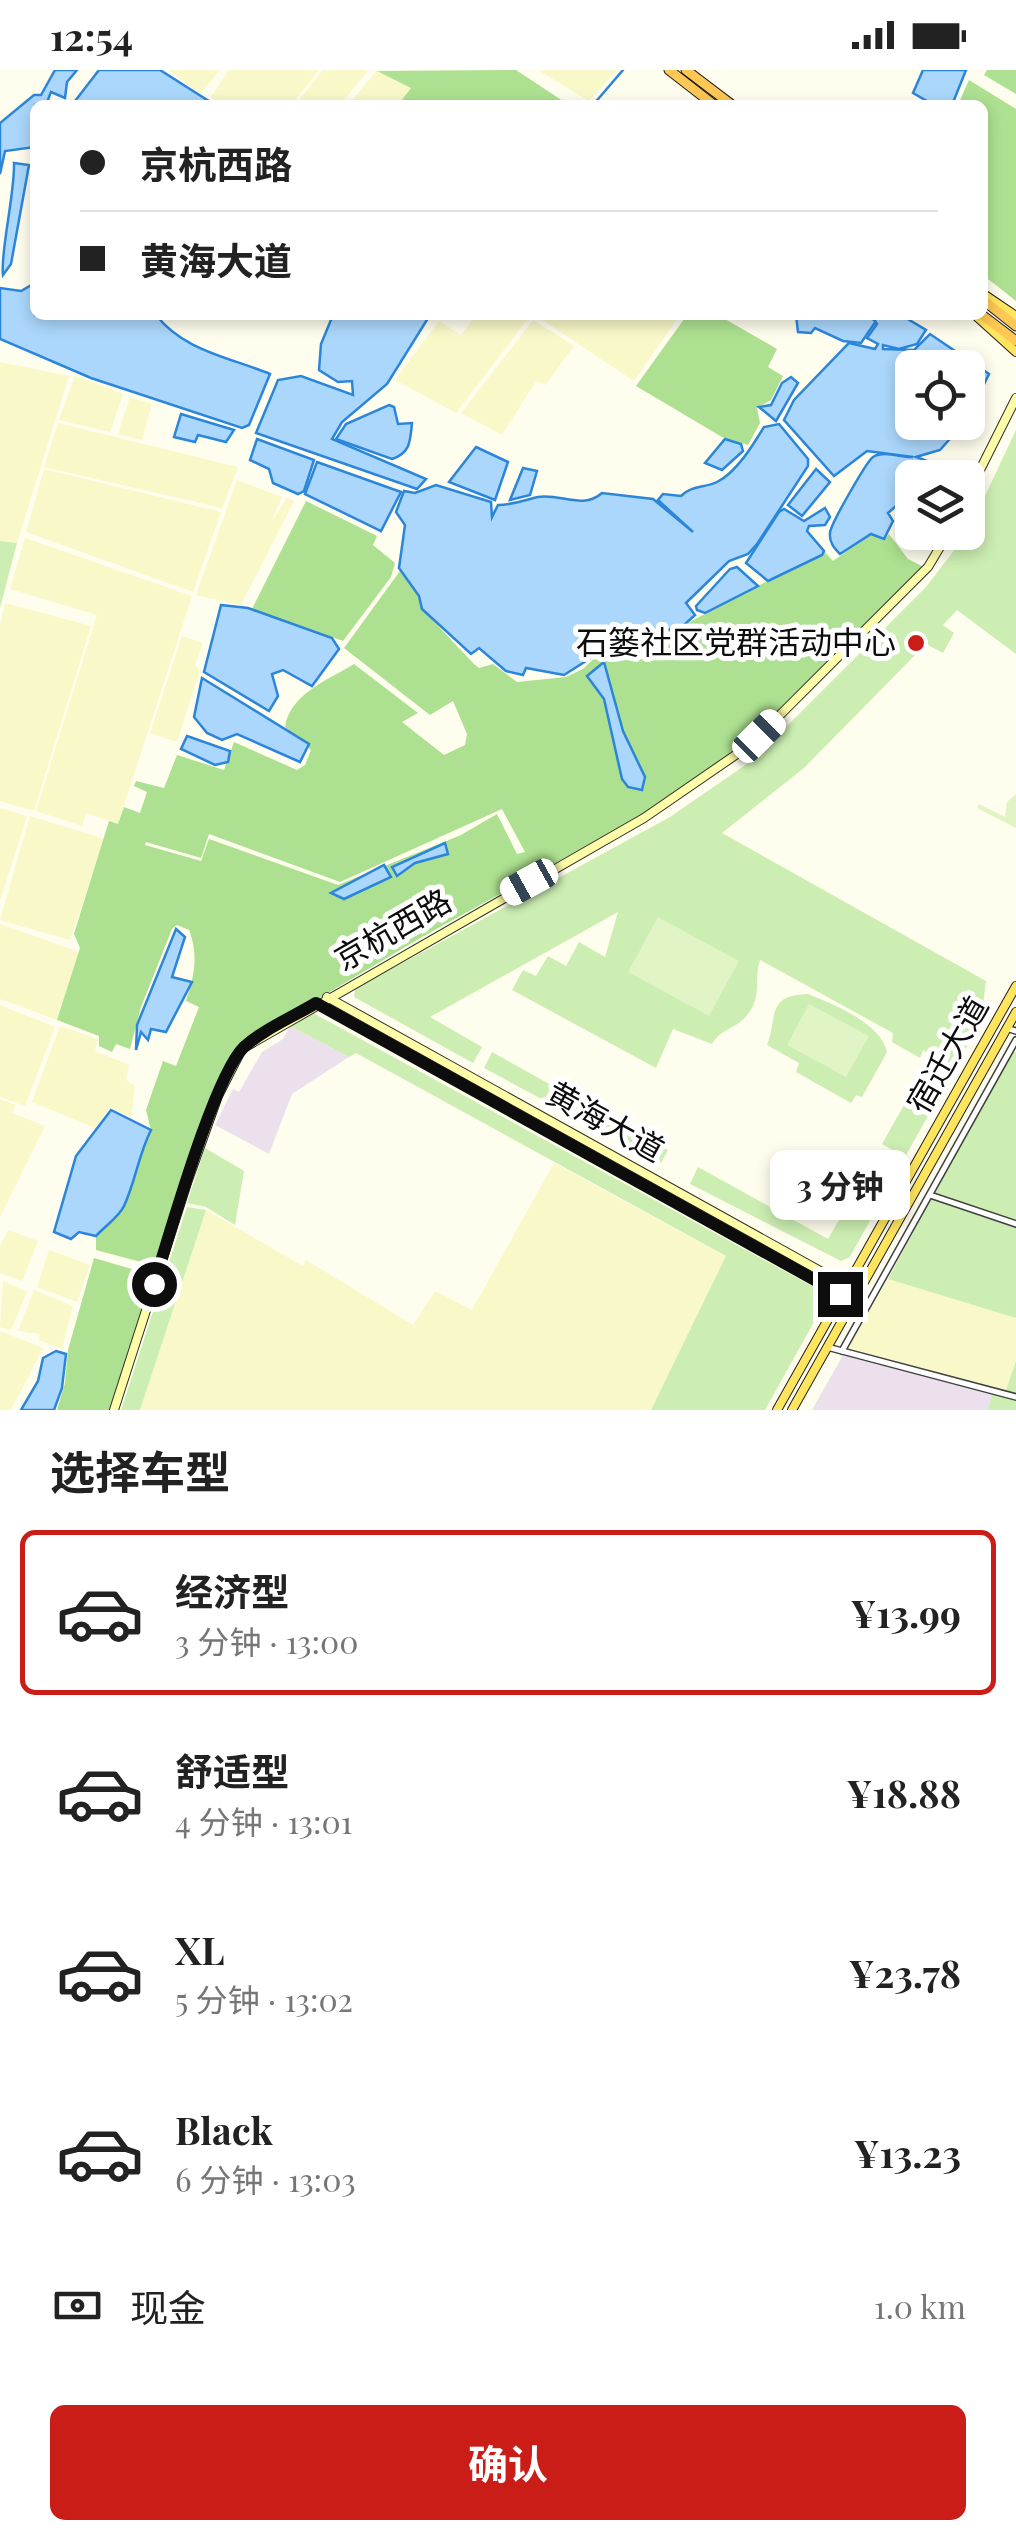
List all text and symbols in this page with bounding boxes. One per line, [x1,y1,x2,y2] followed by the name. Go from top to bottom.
[50,10,133,61] text: 12:54
[140,138,292,189] text: 京杭西路
[140,234,292,285] text: 黄海大道
[895,350,985,550] map controls
[895,350,985,440] button: locate
[895,460,985,550] button: layers
[576,619,896,662] place label: 石篓社区党群活动中心
[905,632,927,654] marker: 石篓社区党群活动中心
[727,704,791,768] car
[495,854,563,910] car
[326,877,458,978] street label: 京杭西路
[895,988,996,1120] street label: 宿迁大道
[540,1070,673,1170] street label: 黄海大道
[770,1149,910,1219] callout: 3 分钟
[797,1163,883,1206] text: 3 分钟
[132,1262,177,1307] route start
[818,1272,863,1317] route end
[50,1440,230,1500] text: 选择车型
[175,1565,289,1616] text: 经济型
[55,1568,145,1658] icon: car
[850,1587,961,1638] text: ¥13.99
[175,1619,358,1662] text: 3 分钟 · 13:00
[175,1745,289,1796] text: 舒适型
[55,1748,145,1838] icon: car
[846,1767,961,1818] text: ¥18.88
[175,1799,352,1842] text: 4 分钟 · 13:01
[175,1924,224,1975] text: XL
[55,1928,145,2018] icon: car
[849,1947,961,1998] text: ¥23.78
[175,1977,353,2020] text: 5 分钟 · 13:02
[175,2104,273,2155] text: Black
[55,2108,145,2198] icon: car
[854,2127,961,2178] text: ¥13.23
[175,2157,356,2200] text: 6 分钟 · 13:03
[50,2278,105,2333] icon: cash
[130,2281,206,2332] text: 现金
[874,2284,966,2327] text: 1.0 km
[50,2405,966,2520] button: 确认

